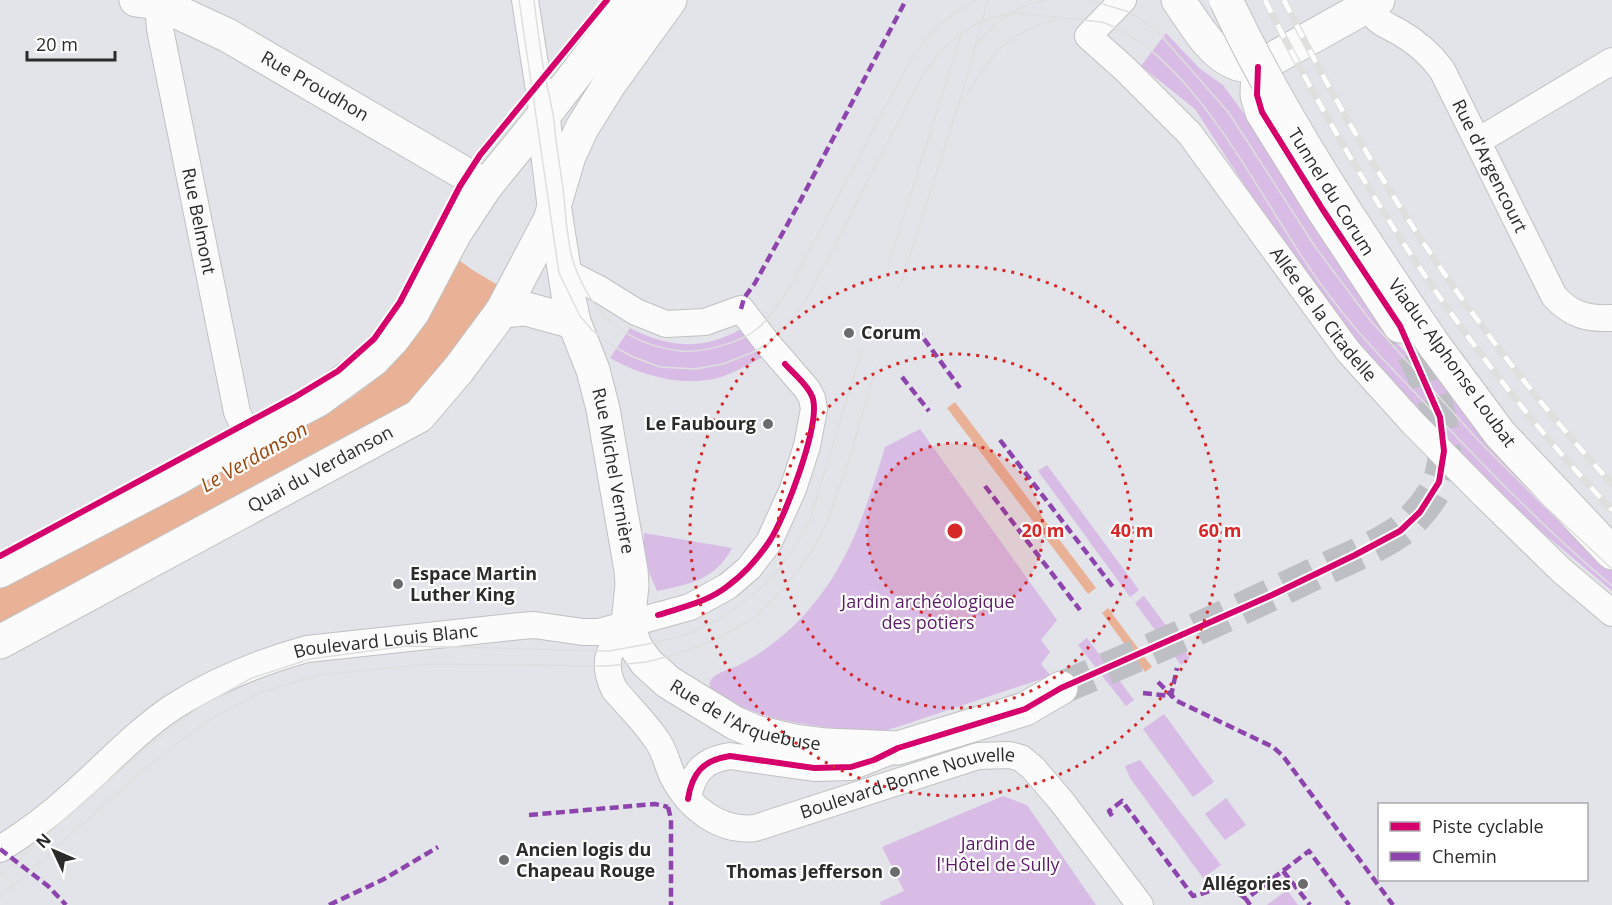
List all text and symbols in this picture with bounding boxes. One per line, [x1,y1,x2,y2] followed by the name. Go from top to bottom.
[27,24,116,62] scale bar
[36,32,78,56] text: 20 m
[257,45,374,126] street label: Rue Proudhon
[1447,95,1534,236] street label: Rue d'Argencourt
[1283,123,1381,260] street label: Tunnel du Corum
[177,165,222,276] street label: Rue Belmont
[1265,242,1383,386] street label: Allée de la Citadelle
[1384,273,1522,451] street label: Viaduc Alphonse Loubat
[861,320,921,344] place label: Corum
[842,326,856,340] marker: Corum
[587,385,641,555] street label: Rue Michel Vernière
[645,411,756,435] place label: Le Faubourg
[195,415,312,498] water label: Le Verdanson
[761,417,775,431] marker: Le Faubourg
[243,419,397,517] street label: Quai du Verdanson
[1022,518,1064,542] text: 20 m
[1111,518,1153,542] text: 40 m
[1199,518,1241,542] text: 60 m
[945,521,965,541] centre of rings
[410,561,537,606] place label: Espace Martin Luther King
[391,577,405,591] marker: Espace Martin Luther King
[839,589,1015,634] park label: Jardin archéologique des potiers
[291,618,479,663] street label: Boulevard Louis Blanc
[666,673,822,755] street label: Rue de l'Arquebuse
[797,741,1018,824] street label: Boulevard Bonne Nouvelle
[1378,803,1588,881] legend
[1432,814,1544,838] text: Piste cyclable
[24,821,84,881] north arrow
[31,828,56,853] text: N
[936,831,1061,876] park label: Jardin de l'Hôtel de Sully
[516,837,655,882] place label: Ancien logis du Chapeau Rouge
[1432,844,1497,868] text: Chemin
[497,853,511,867] marker: Ancien logis du Chapeau Rouge
[726,859,883,883] place label: Thomas Jefferson
[888,865,902,879] marker: Thomas Jefferson
[1202,871,1291,895] place label: Allégories
[1296,877,1310,891] marker: Allégories

